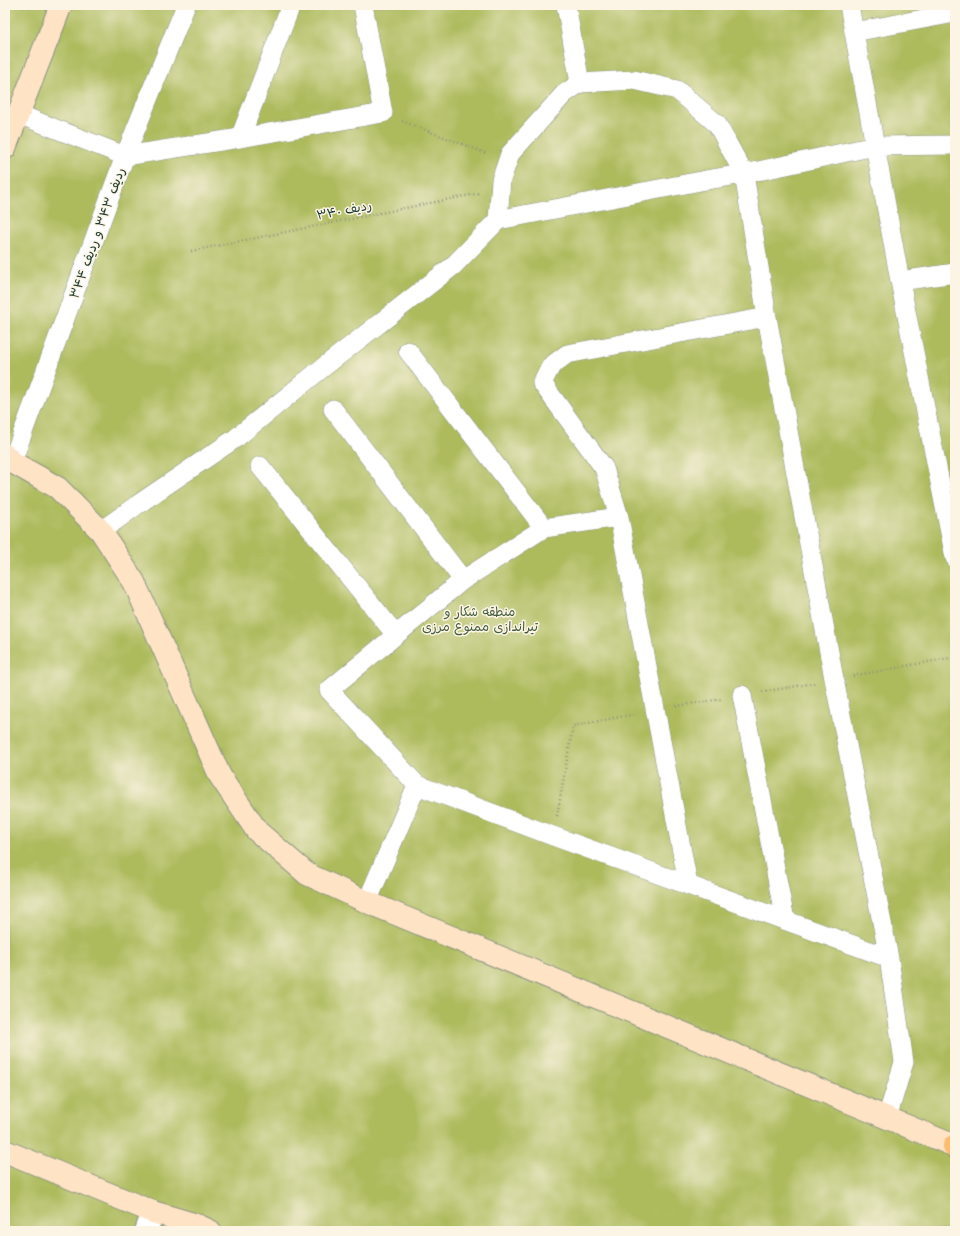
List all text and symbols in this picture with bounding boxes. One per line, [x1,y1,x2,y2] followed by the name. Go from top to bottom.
[66,165,129,301] street label: ردیف ۳۴۳ و ردیف ۳۴۴
[315,197,373,224] street label: ردیف ۳۴۰
[422,604,538,636] park label: منطقه شکار و تیراندازی ممنوع مرزی

